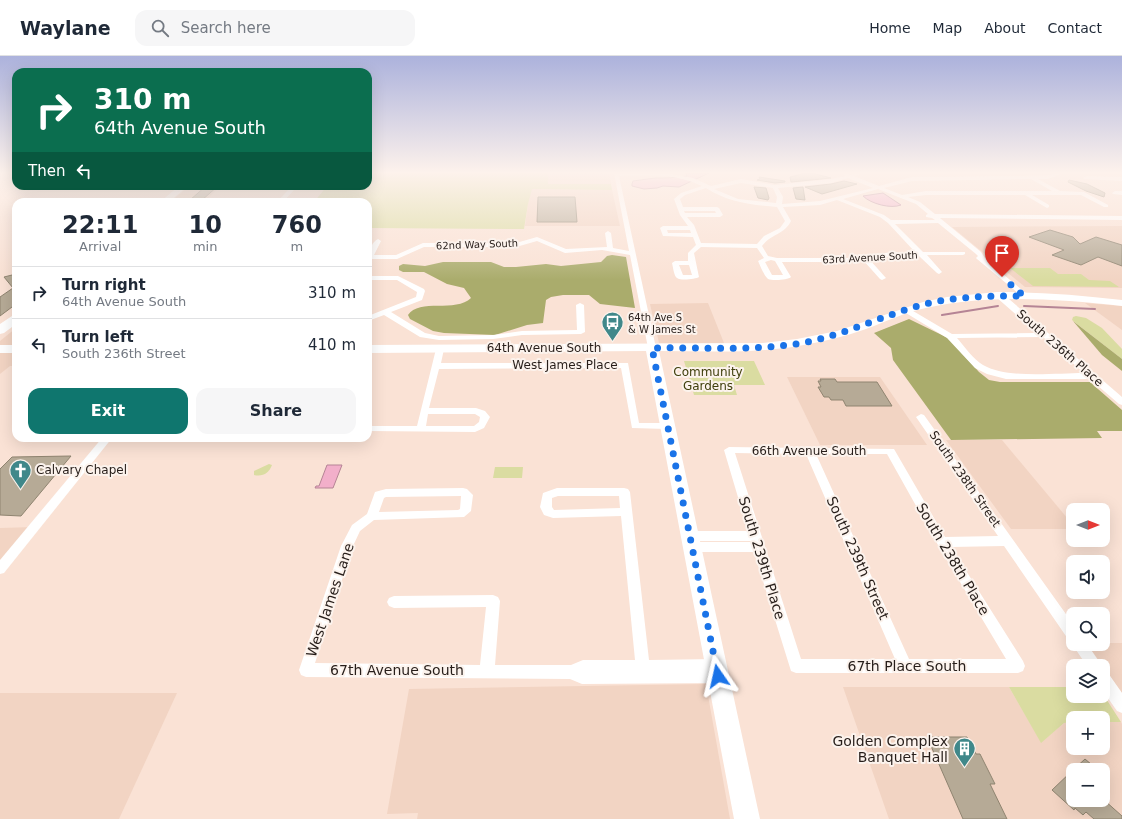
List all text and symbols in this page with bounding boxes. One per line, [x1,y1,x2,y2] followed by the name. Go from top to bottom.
[135,10,415,46] search box
[20,17,111,39] text: Waylane
[149,17,171,39] icon: search
[181,19,271,37] text: Search here
[869,20,911,36] text: Home
[933,20,962,36] text: Map
[984,20,1026,36] text: About
[1048,20,1102,36] text: Contact
[94,83,191,116] text: 310 m
[28,84,80,136] icon: right
[94,117,266,138] text: 64th Avenue South
[73,160,95,182] icon: left
[28,162,65,180] text: Then
[62,211,138,239] text: 22:11
[188,211,222,239] text: 10
[272,211,322,239] text: 760
[985,236,1019,277] pin
[436,238,518,251] street label: 62nd Way South
[79,239,121,254] text: Arrival
[193,239,217,254] text: min
[291,239,303,254] text: m
[991,242,1013,264] icon: arrive
[822,250,918,265] street label: 63rd Avenue South
[62,276,146,294] text: Turn right
[28,282,50,304] icon: right
[308,284,356,302] text: 310 m
[62,294,186,309] text: 64th Avenue South
[1014,307,1106,389] street label: South 236th Place
[599,310,625,343] bus stop icon: 64th Ave S & W James St
[628,312,696,335] place label: 64th Ave S & W James St
[62,328,134,346] text: Turn left
[28,334,50,356] icon: left
[308,336,356,354] text: 410 m
[487,341,601,355] street label: 64th Avenue South
[62,346,186,361] text: South 236th Street
[512,358,618,372] street label: West James Place
[673,365,743,393] park label: Community Gardens
[28,388,188,434] button: Exit
[196,388,356,434] button: Share
[927,428,1004,530] street label: South 238th Street
[752,444,866,458] street label: 66th Avenue South
[8,457,34,490] church icon: Calvary Chapel
[36,463,127,477] place label: Calvary Chapel
[824,494,893,623] street label: South 239th Street
[736,495,788,621] street label: South 239th Place
[913,500,993,618] street label: South 238th Place
[1066,503,1110,547] north arrow
[1066,503,1110,807] map controls
[303,541,357,659] street label: West James Lane
[1066,555,1110,599] button: sound
[1066,607,1110,651] button: search
[697,655,739,697] position arrow
[848,658,967,674] street label: 67th Place South
[1066,659,1110,703] button: layers
[330,662,464,678] street label: 67th Avenue South
[1066,711,1110,755] button: +
[832,733,948,765] place label: Golden Complex Banquet Hall
[951,736,977,769] building icon: Golden Complex Banquet Hall
[1066,763,1110,807] button: −

